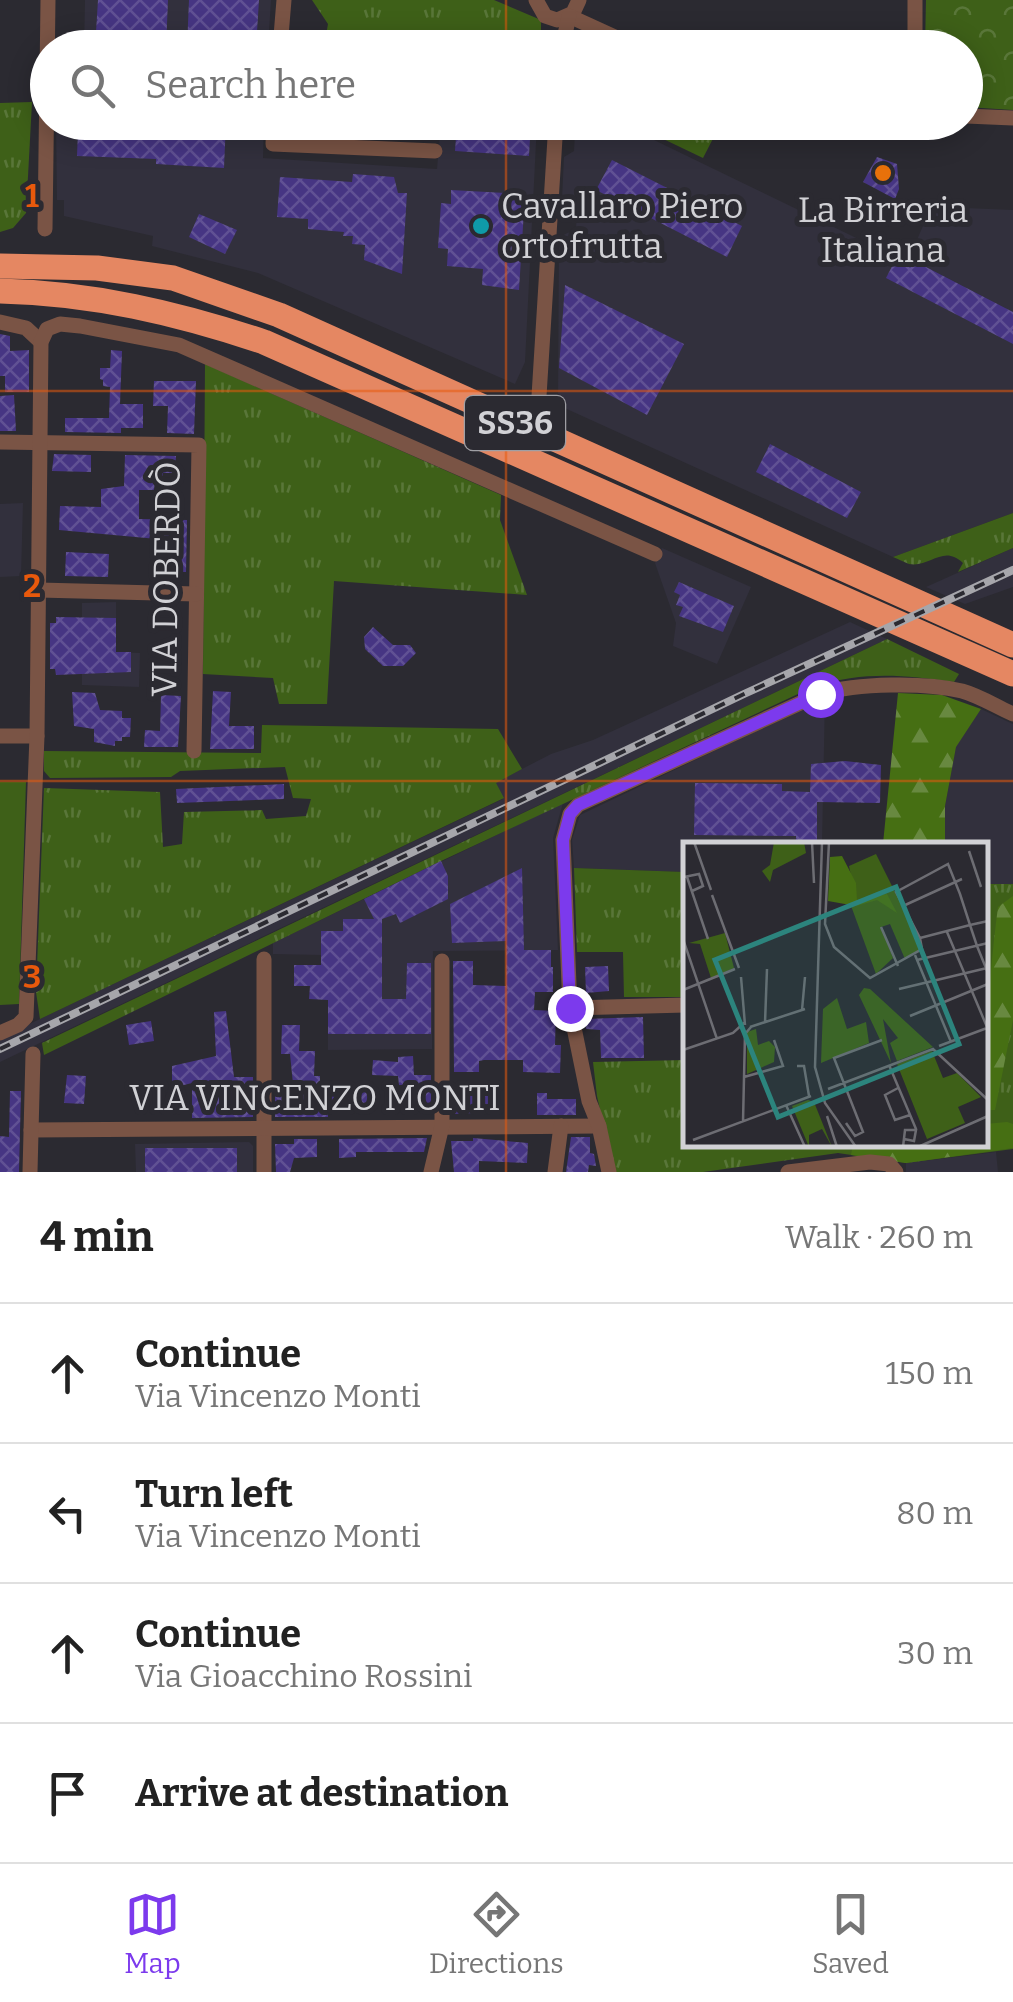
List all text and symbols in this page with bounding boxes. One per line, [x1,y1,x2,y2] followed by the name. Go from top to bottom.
[30,30,983,140] search box
[65,58,120,113] icon: search
[145,62,356,108] text: Search here
[872,162,894,184] marker: La Birreria Italiana
[25,177,39,215] text: 1
[501,185,744,267] place label: Cavallaro Piero ortofrutta
[798,189,968,271] place label: La Birreria Italiana
[470,215,492,237] marker: Cavallaro Piero ortofrutta
[465,396,565,450] road number: SS36
[143,461,189,697] street label: VIA DOBERDÒ
[23,567,41,605] text: 2
[798,672,844,718] route start
[683,842,988,1147] inset map
[23,958,41,996] text: 3
[548,986,594,1032] route end
[129,1077,501,1119] street label: VIA VINCENZO MONTI
[40,1212,154,1262] text: 4 min
[785,1218,973,1256] text: Walk · 260 m
[135,1331,301,1377] text: Continue
[40,1346,95,1401] icon: ahead
[885,1354,973,1392] text: 150 m
[135,1377,421,1415] text: Via Vincenzo Monti
[135,1471,293,1517] text: Turn left
[40,1486,95,1541] icon: left
[896,1494,973,1532] text: 80 m
[135,1517,421,1555] text: Via Vincenzo Monti
[135,1611,301,1657] text: Continue
[40,1626,95,1681] icon: ahead
[897,1634,973,1672] text: 30 m
[135,1657,473,1695] text: Via Gioacchino Rossini
[40,1766,95,1821] icon: arrive
[135,1770,508,1816] text: Arrive at destination
[124,1887,181,1980] tab: Map
[429,1887,564,1980] tab: Directions
[812,1887,889,1980] tab: Saved

